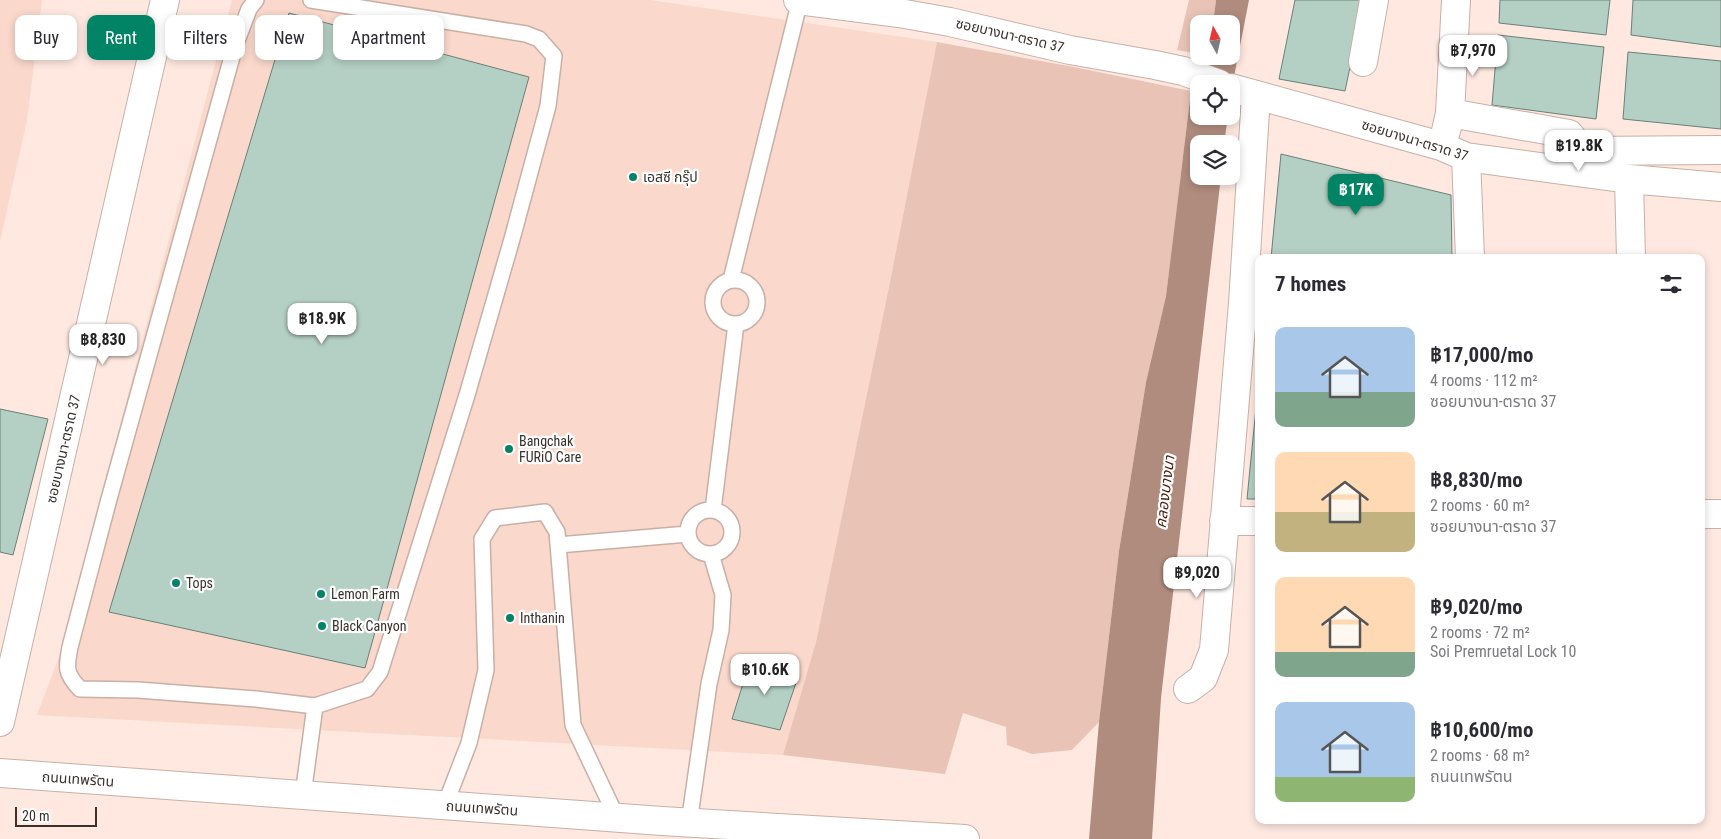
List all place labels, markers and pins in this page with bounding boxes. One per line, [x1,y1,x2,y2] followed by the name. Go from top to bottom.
[1432,34,1514,77] pin: ฿7,970
[1538,130,1620,172] pin: ฿19.8K
[643,169,698,186] place label: เอสซี กรุ๊ป
[627,171,639,183] marker: เอสซี กรุ๊ป
[1326,174,1386,216] pin: ฿17K
[281,302,363,345] pin: ฿18.9K
[62,324,144,366] pin: ฿8,830
[519,433,582,465] place label: Bangchak FURiO Care
[503,443,515,455] marker: Bangchak FURiO Care
[1156,556,1238,599] pin: ฿9,020
[186,575,213,591] place label: Tops
[170,577,182,589] marker: Tops
[331,586,400,602] place label: Lemon Farm
[315,588,327,600] marker: Lemon Farm
[520,610,565,626] place label: Inthanin
[504,612,516,624] marker: Inthanin
[332,618,407,634] place label: Black Canyon
[316,620,328,632] marker: Black Canyon
[724,654,806,696] pin: ฿10.6K

